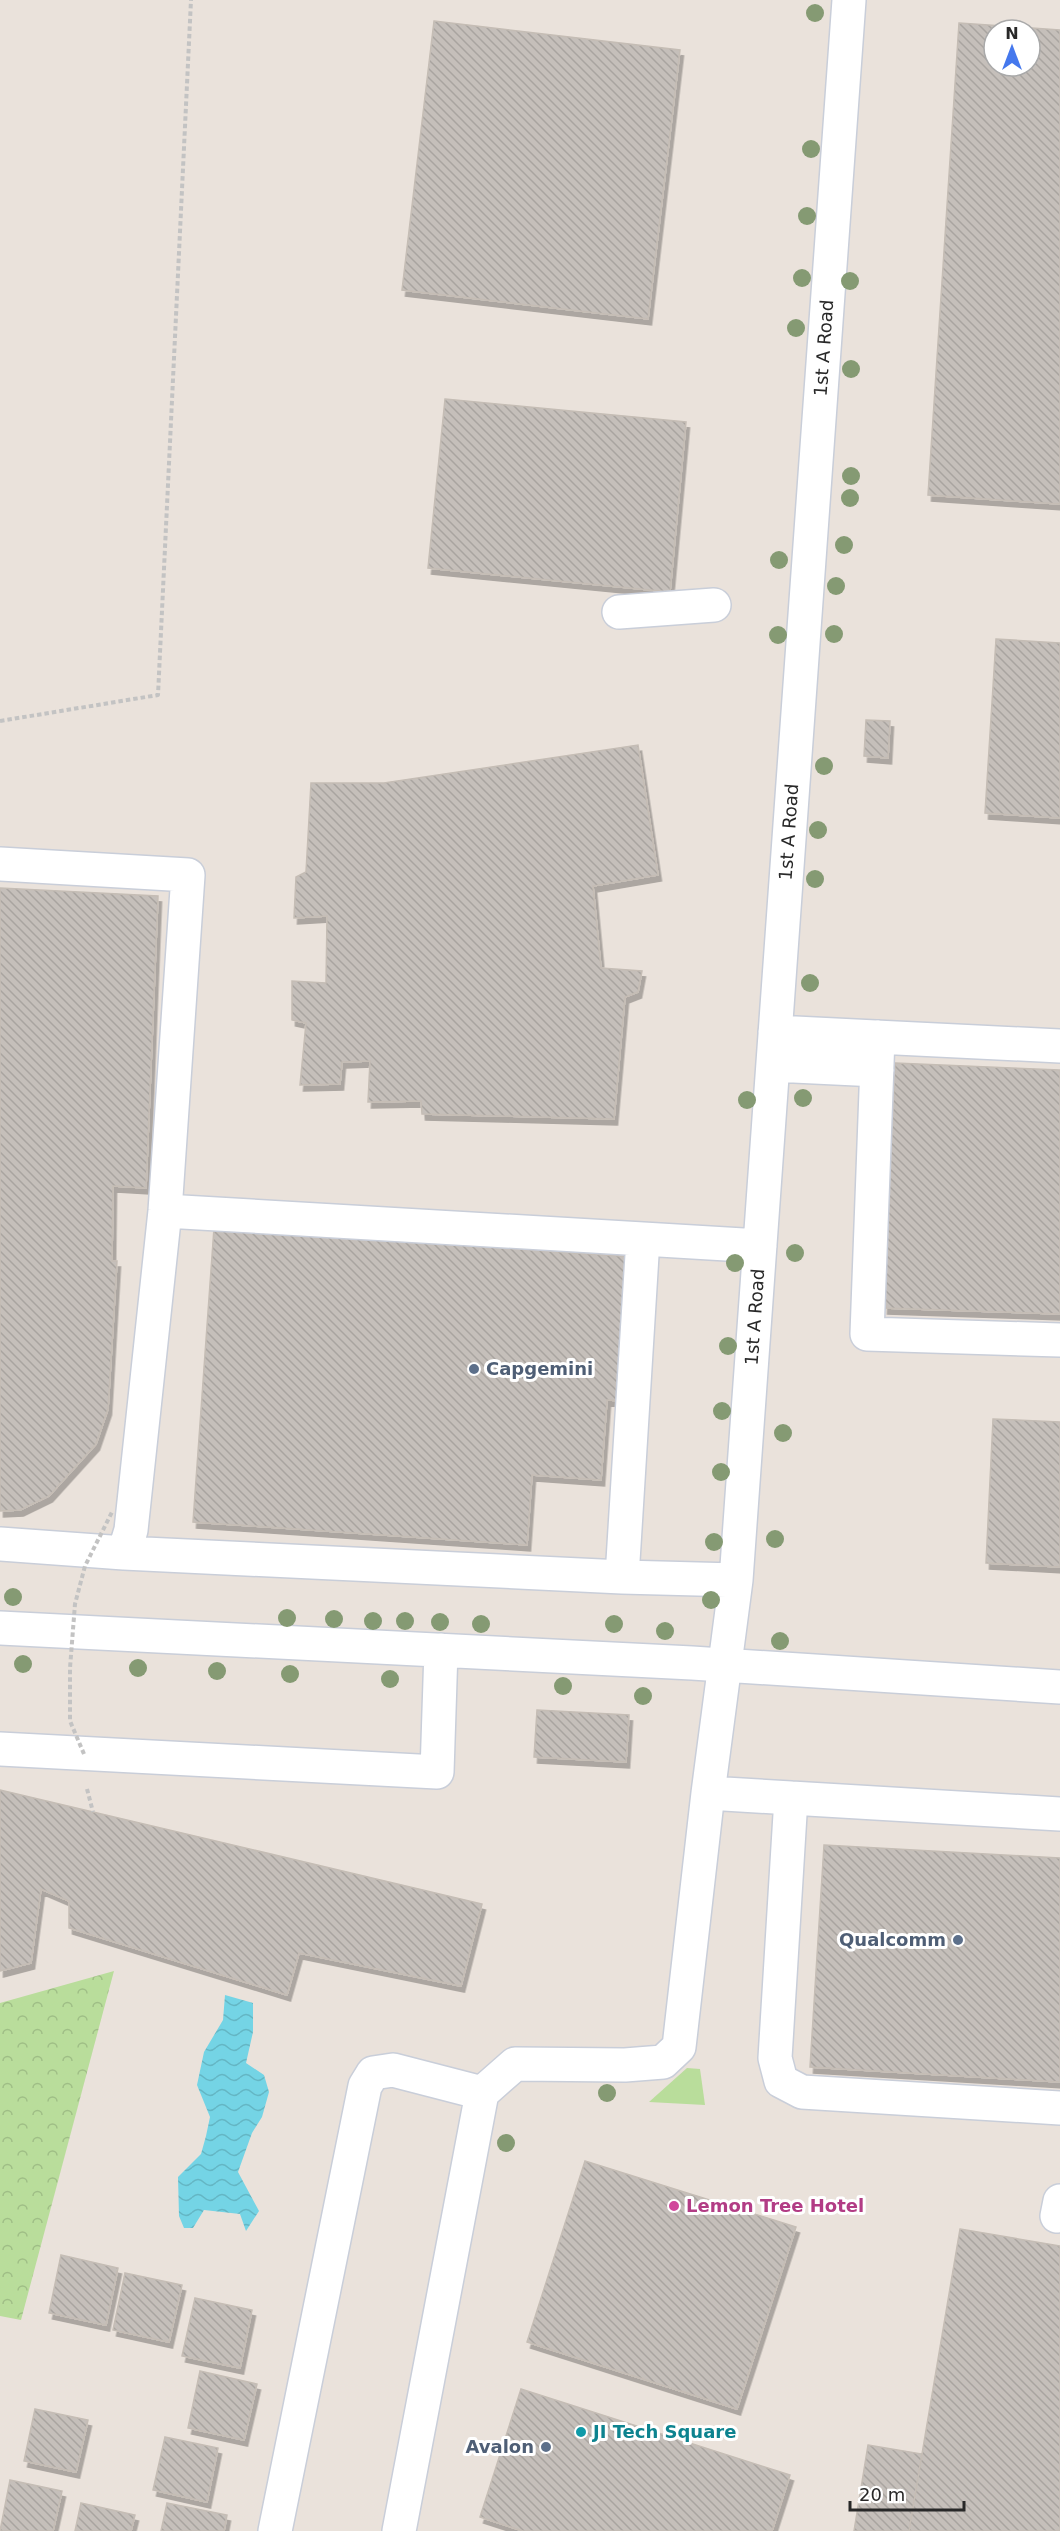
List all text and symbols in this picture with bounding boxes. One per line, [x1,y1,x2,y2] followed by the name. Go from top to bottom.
[982,18,1042,78] north arrow
[1005,24,1019,43] text: N
[810,299,837,397] street label: 1st A Road
[775,783,802,881] street label: 1st A Road
[741,1268,768,1366] street label: 1st A Road
[486,1358,593,1379] place label: Capgemini
[467,1362,481,1376] marker: Capgemini
[839,1929,946,1950] place label: Qualcomm
[951,1933,965,1947] marker: Qualcomm
[686,2195,864,2216] place label: Lemon Tree Hotel
[667,2199,681,2213] marker: Lemon Tree Hotel
[591,2421,736,2442] place label: JI Tech Square
[574,2425,588,2439] marker: JI Tech Square
[465,2436,534,2457] place label: Avalon
[539,2440,553,2454] marker: Avalon
[850,2474,964,2512] scale bar
[859,2484,905,2505] text: 20 m

